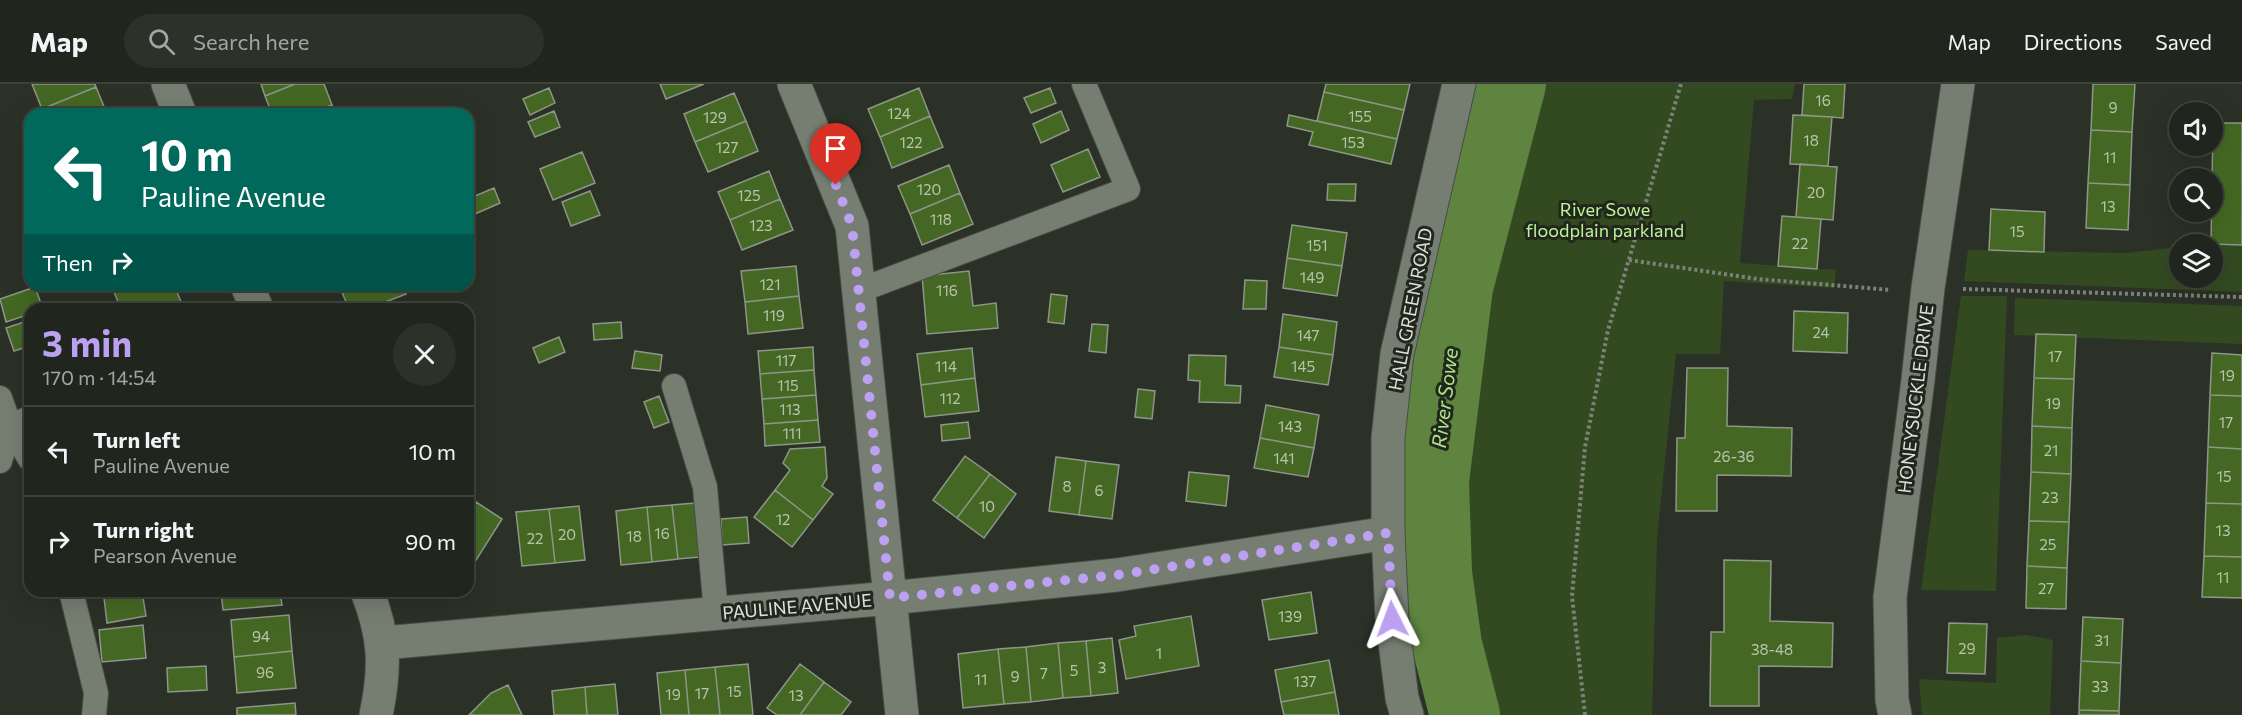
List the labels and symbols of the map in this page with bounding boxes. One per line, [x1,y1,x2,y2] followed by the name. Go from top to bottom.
[1815,91,1831,109] house number: 16
[2108,98,2118,116] house number: 9
[887,104,911,122] house number: 124
[1348,107,1372,125] house number: 155
[703,108,727,126] house number: 129
[810,123,861,185] pin
[1803,131,1819,149] house number: 18
[899,133,923,151] house number: 122
[1341,133,1365,151] house number: 153
[716,138,738,156] house number: 127
[2104,148,2116,166] house number: 11
[917,180,941,198] house number: 120
[1807,183,1825,201] house number: 20
[737,186,761,204] house number: 125
[2101,197,2115,215] house number: 13
[1526,198,1684,241] park label: River Sowe floodplain parkland
[930,210,952,228] house number: 118
[749,216,773,234] house number: 123
[2009,222,2025,240] house number: 15
[1383,226,1437,392] street label: HALL GREEN ROAD
[1792,234,1808,252] house number: 22
[1306,236,1328,254] house number: 151
[1300,268,1324,286] house number: 149
[759,275,781,293] house number: 121
[936,281,958,299] house number: 116
[1893,304,1937,494] street label: HONEYSUCKLE DRIVE
[763,306,785,324] house number: 119
[1812,323,1830,341] house number: 24
[1296,326,1320,344] house number: 147
[1426,346,1462,449] water label: River Sowe
[2048,347,2062,365] house number: 17
[776,351,796,369] house number: 117
[935,357,957,375] house number: 114
[1291,357,1315,375] house number: 145
[2219,366,2235,384] house number: 19
[777,376,799,394] house number: 115
[939,389,961,407] house number: 112
[2045,394,2061,412] house number: 19
[779,400,801,418] house number: 113
[2219,413,2233,431] house number: 17
[1278,417,1302,435] house number: 143
[782,424,802,442] house number: 111
[2044,441,2058,459] house number: 21
[1713,447,1755,465] house number: 26-36
[1273,449,1295,467] house number: 141
[2216,467,2232,485] house number: 15
[1062,477,1072,495] house number: 8
[1094,481,1104,499] house number: 6
[2042,488,2058,506] house number: 23
[979,497,995,515] house number: 10
[776,510,790,528] house number: 12
[2216,521,2230,539] house number: 13
[654,524,670,542] house number: 16
[558,525,576,543] house number: 20
[626,527,642,545] house number: 18
[527,529,543,547] house number: 22
[2040,535,2056,553] house number: 25
[2217,568,2229,586] house number: 11
[2038,579,2054,597] house number: 27
[1360,587,1424,651] position arrow
[721,589,873,623] street label: PAULINE AVENUE
[1278,607,1302,625] house number: 139
[252,627,270,645] house number: 94
[2095,631,2109,649] house number: 31
[1958,639,1976,657] house number: 29
[1751,640,1793,658] house number: 38-48
[1156,644,1162,662] house number: 1
[1098,658,1106,676] house number: 3
[1070,661,1078,679] house number: 5
[256,663,274,681] house number: 96
[1040,664,1048,682] house number: 7
[1010,667,1020,685] house number: 9
[975,670,987,688] house number: 11
[1294,672,1316,690] house number: 137
[2091,677,2109,695] house number: 33
[726,682,742,700] house number: 15
[695,684,709,702] house number: 17
[665,685,681,703] house number: 19
[789,686,803,704] house number: 13

